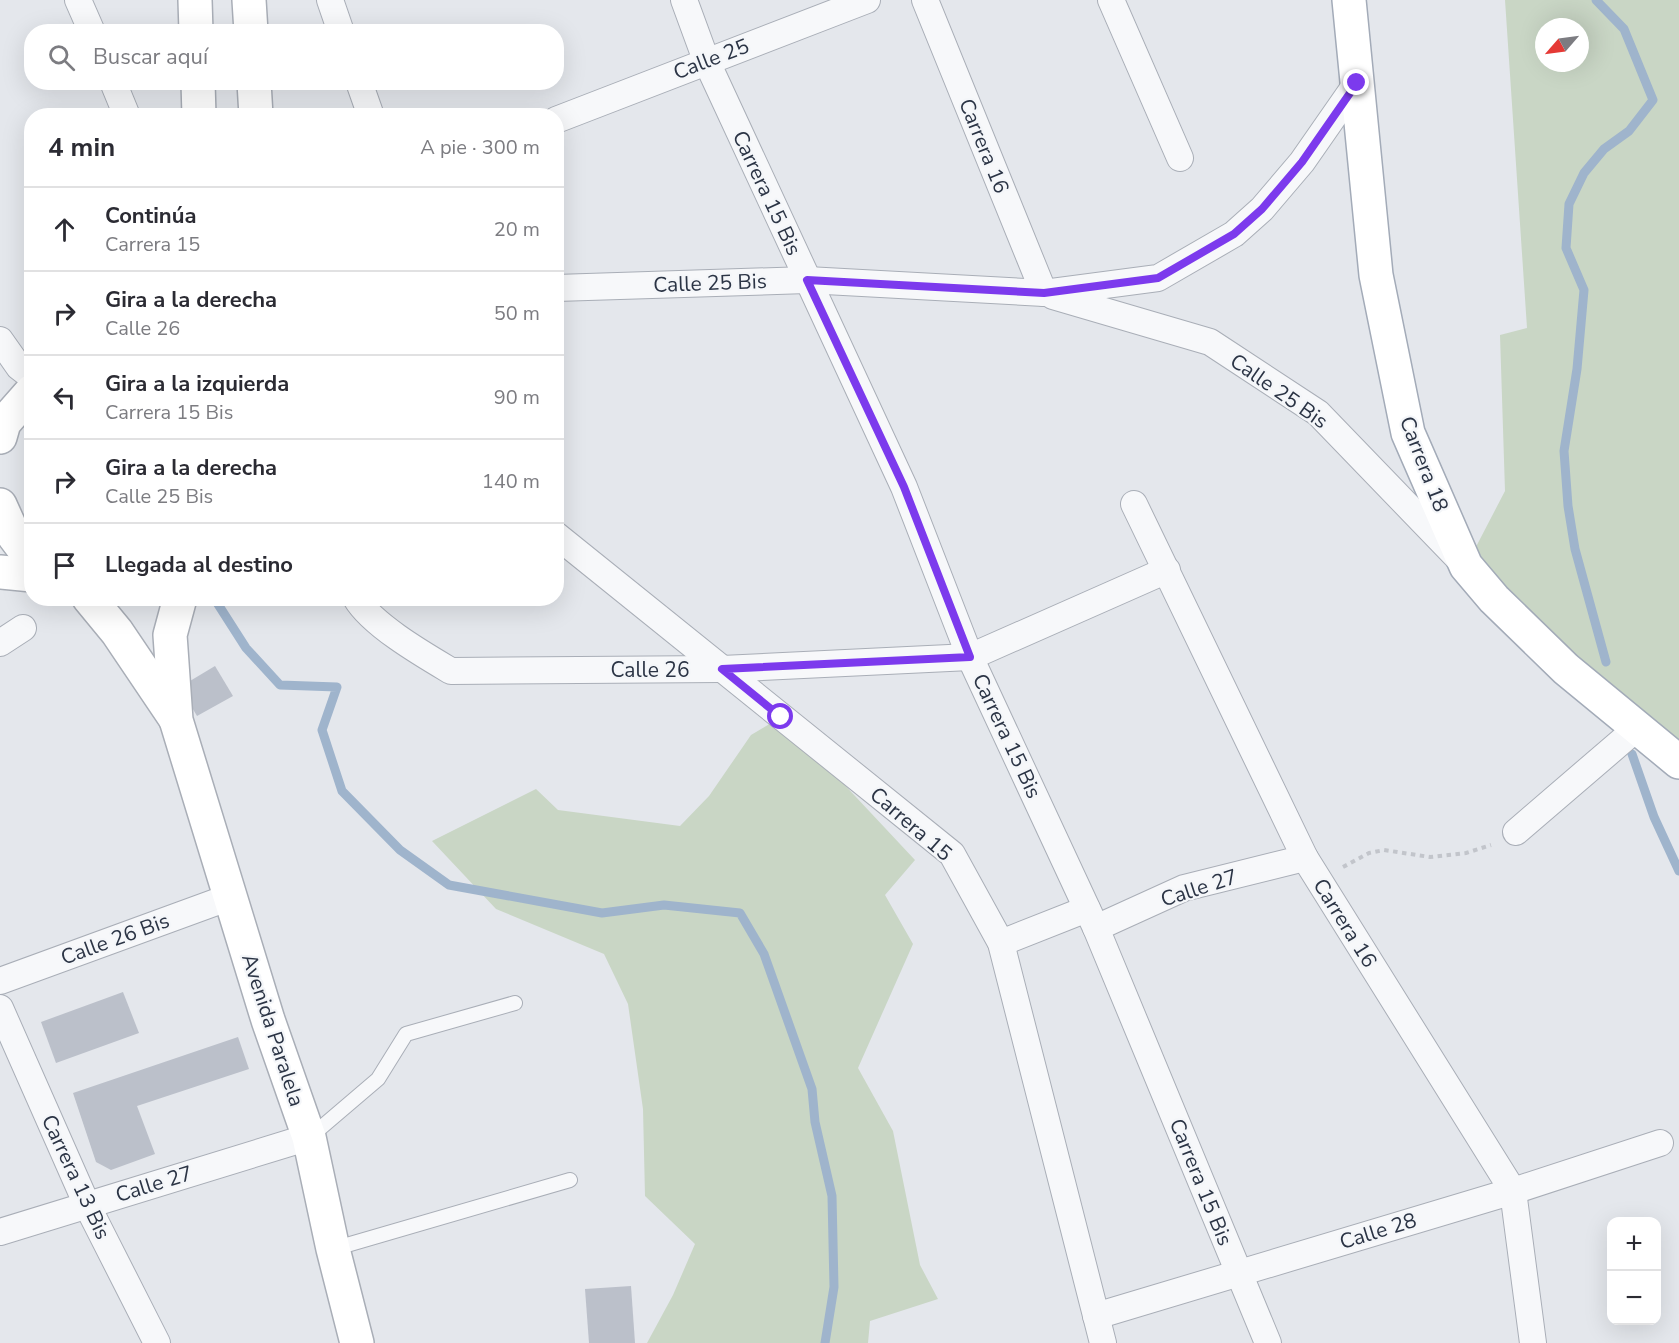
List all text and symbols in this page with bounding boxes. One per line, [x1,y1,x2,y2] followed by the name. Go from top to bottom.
[1535,18,1589,72] north arrow
[24,24,564,90] search box
[669,32,753,86] street label: Calle 25
[45,41,78,74] icon: search
[93,42,208,72] text: Buscar aquí
[1343,69,1369,95] route end
[952,94,1016,198] street label: Carrera 16
[726,126,808,260] street label: Carrera 15 Bis
[48,130,115,165] text: 4 min
[420,134,540,161] text: A pie · 300 m
[105,201,196,231] text: Continúa
[48,213,81,246] icon: ahead
[494,216,540,243] text: 20 m
[105,231,200,258] text: Carrera 15
[653,267,767,299] street label: Calle 25 Bis
[105,285,277,315] text: Gira a la derecha
[48,297,81,330] icon: right
[494,300,540,327] text: 50 m
[105,315,180,342] text: Calle 26
[1224,347,1334,435] street label: Calle 25 Bis
[105,369,289,399] text: Gira a la izquierda
[48,381,81,414] icon: left
[494,384,540,411] text: 90 m
[105,399,233,426] text: Carrera 15 Bis
[1393,412,1455,516] street label: Carrera 18
[105,453,277,483] text: Gira a la derecha
[48,465,81,498] icon: right
[482,468,540,495] text: 140 m
[105,483,213,510] text: Calle 25 Bis
[48,549,81,582] icon: arrive
[105,550,293,580] text: Llegada al destino
[610,656,690,684] street label: Calle 26
[966,669,1048,803] street label: Carrera 15 Bis
[767,703,793,729] route start
[864,781,958,867] street label: Carrera 15
[1157,862,1241,914] street label: Calle 27
[1307,873,1383,973] street label: Carrera 16
[57,906,173,972] street label: Calle 26 Bis
[235,950,311,1110] street label: Avenida Paralela
[35,1110,117,1244] street label: Carrera 13 Bis
[1163,1114,1239,1250] street label: Carrera 15 Bis
[112,1159,196,1209] street label: Calle 27
[1336,1206,1420,1256] street label: Calle 28
[1607,1217,1661,1325] map controls
[1607,1217,1661,1271] button: +
[1607,1271,1661,1325] button: −

